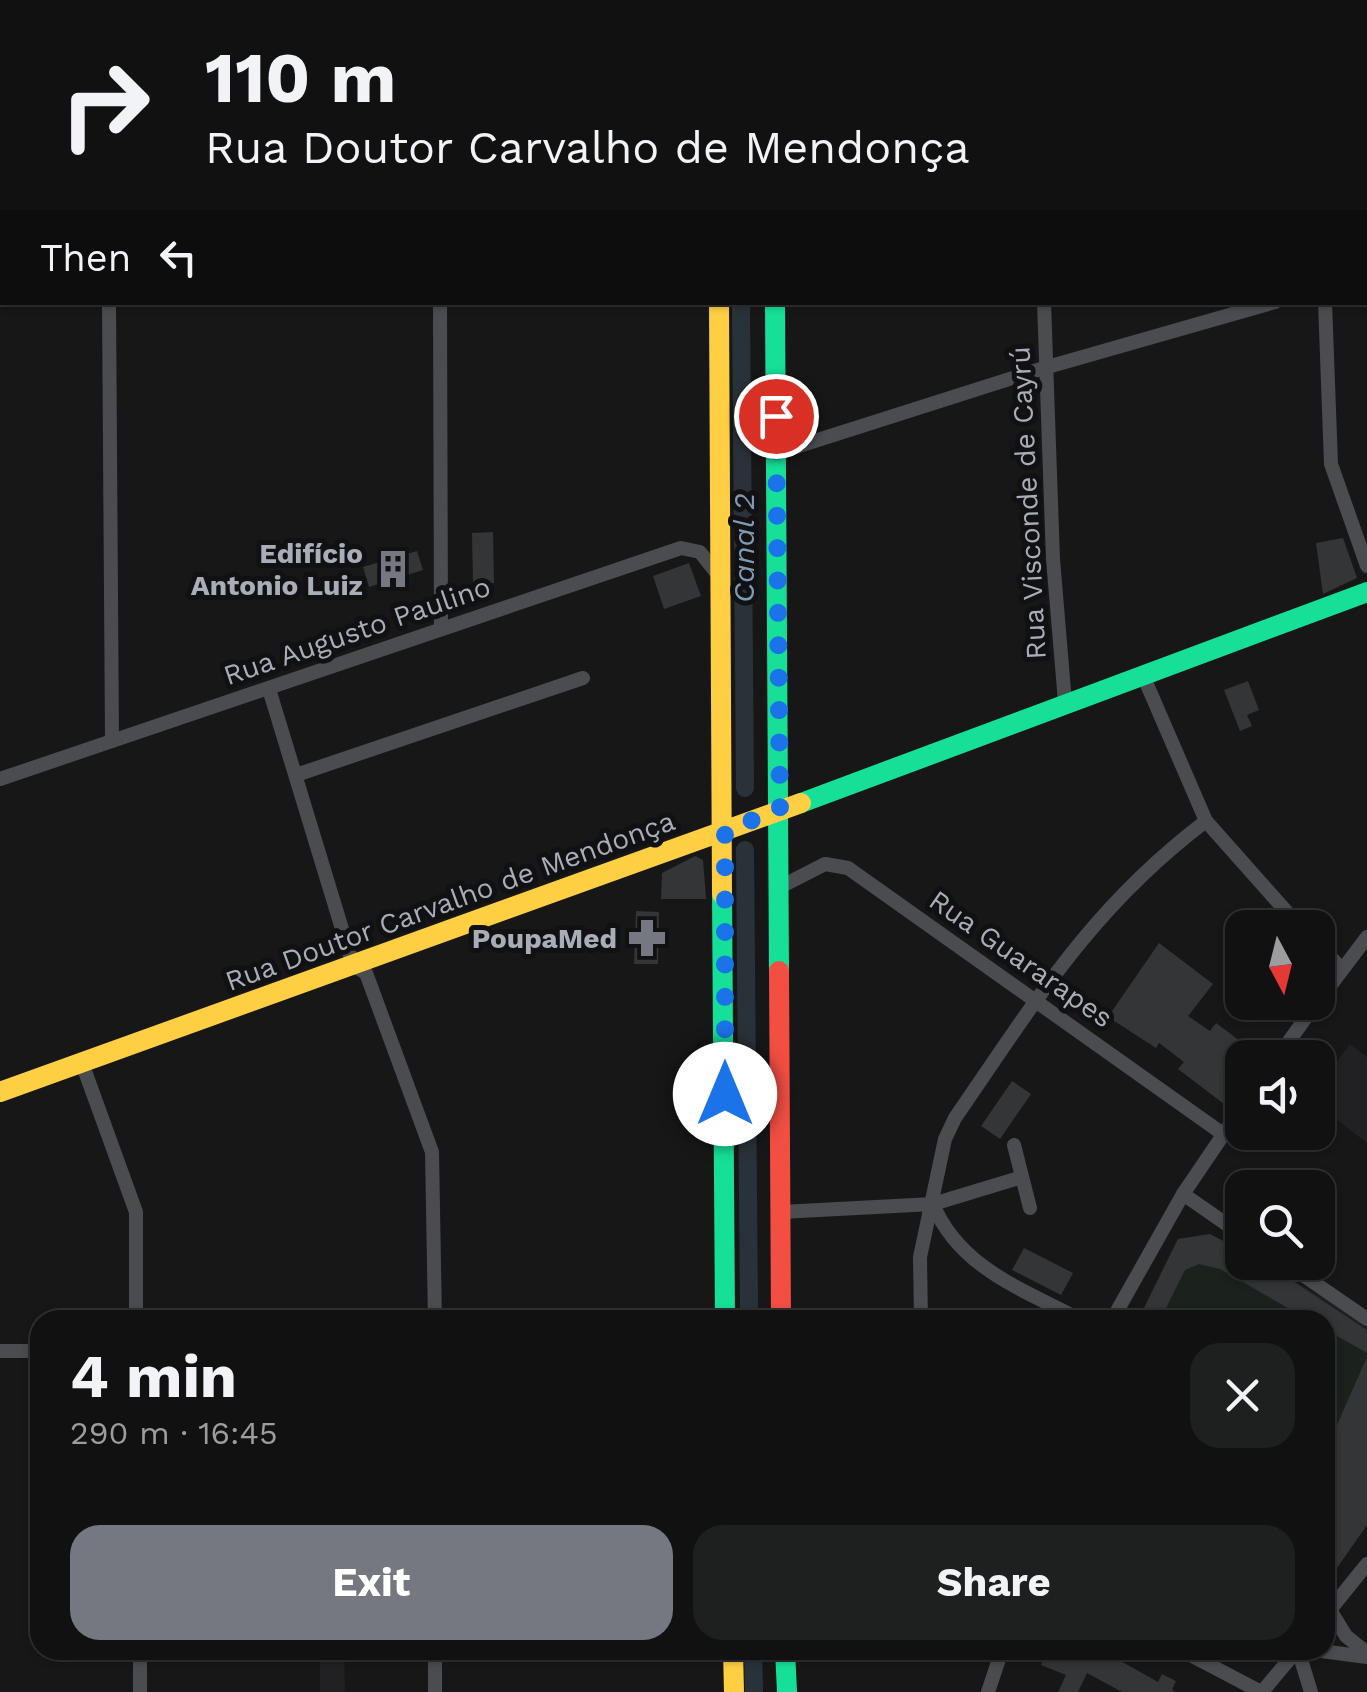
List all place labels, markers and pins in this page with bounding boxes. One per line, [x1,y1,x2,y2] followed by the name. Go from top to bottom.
[734,374,819,459] pin
[191,537,363,602] place label: Edifício Antonio Luiz
[372,548,414,590] building icon: Edifício Antonio Luiz
[626,917,668,959] pharmacy icon: PoupaMed
[472,922,617,955] place label: PoupaMed

